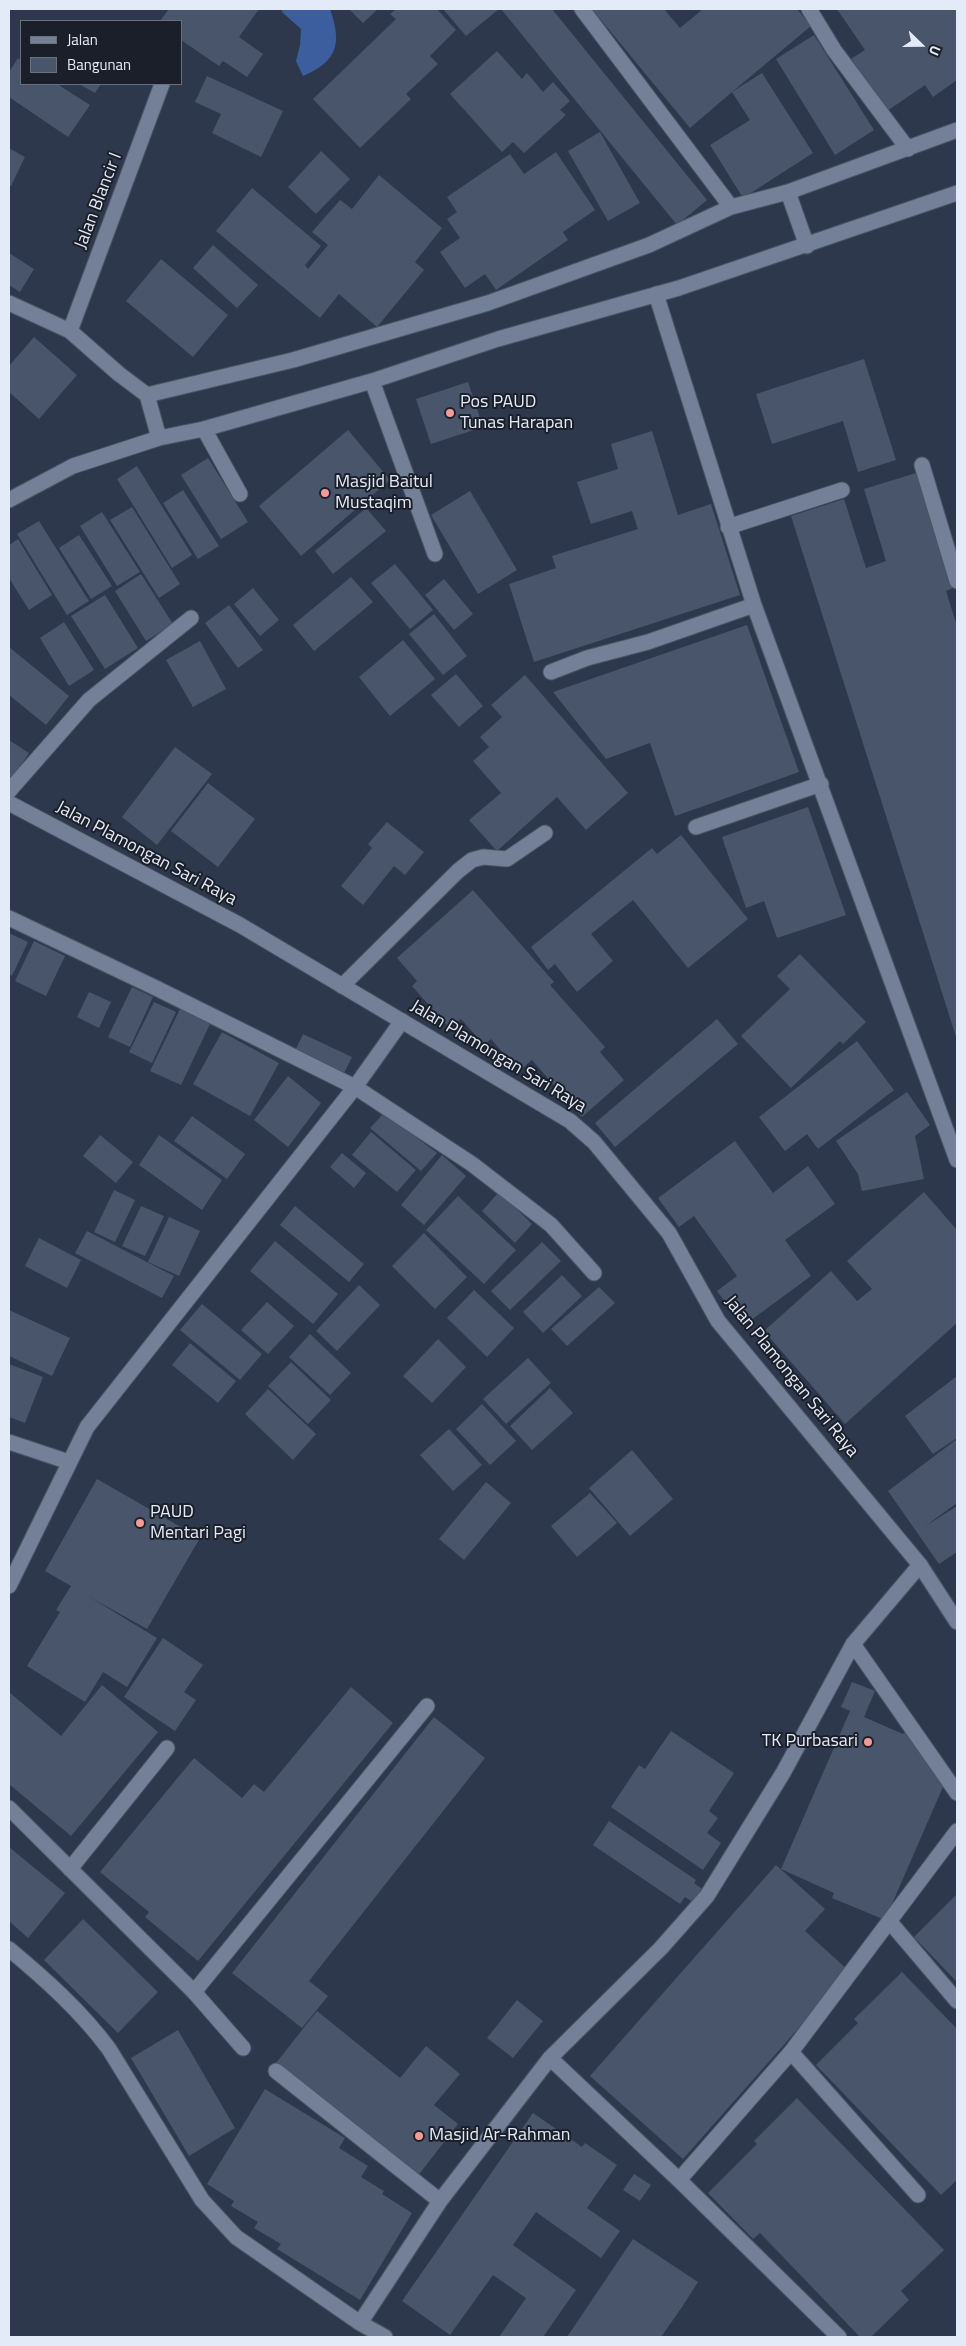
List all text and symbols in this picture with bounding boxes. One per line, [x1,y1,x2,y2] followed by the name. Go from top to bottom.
[20,20,182,85] legend
[896,20,946,70] north arrow
[67,28,98,51] text: Jalan
[924,43,947,59] text: U
[67,53,131,76] text: Bangunan
[71,150,127,252] street label: Jalan Blancir I
[460,392,573,434] place label: Pos PAUD Tunas Harapan
[444,407,456,419] marker: Pos PAUD Tunas Harapan
[335,472,433,514] place label: Masjid Baitul Mustaqim
[319,487,331,499] marker: Masjid Baitul Mustaqim
[52,797,240,911] street label: Jalan Plamongan Sari Raya
[406,996,590,1118] street label: Jalan Plamongan Sari Raya
[719,1292,863,1462] street label: Jalan Plamongan Sari Raya
[150,1502,246,1545] place label: PAUD Mentari Pagi
[134,1517,146,1529] marker: PAUD Mentari Pagi
[762,1731,858,1753] place label: TK Purbasari
[862,1736,874,1748] marker: TK Purbasari
[429,2125,570,2147] place label: Masjid Ar-Rahman
[413,2130,425,2142] marker: Masjid Ar-Rahman

